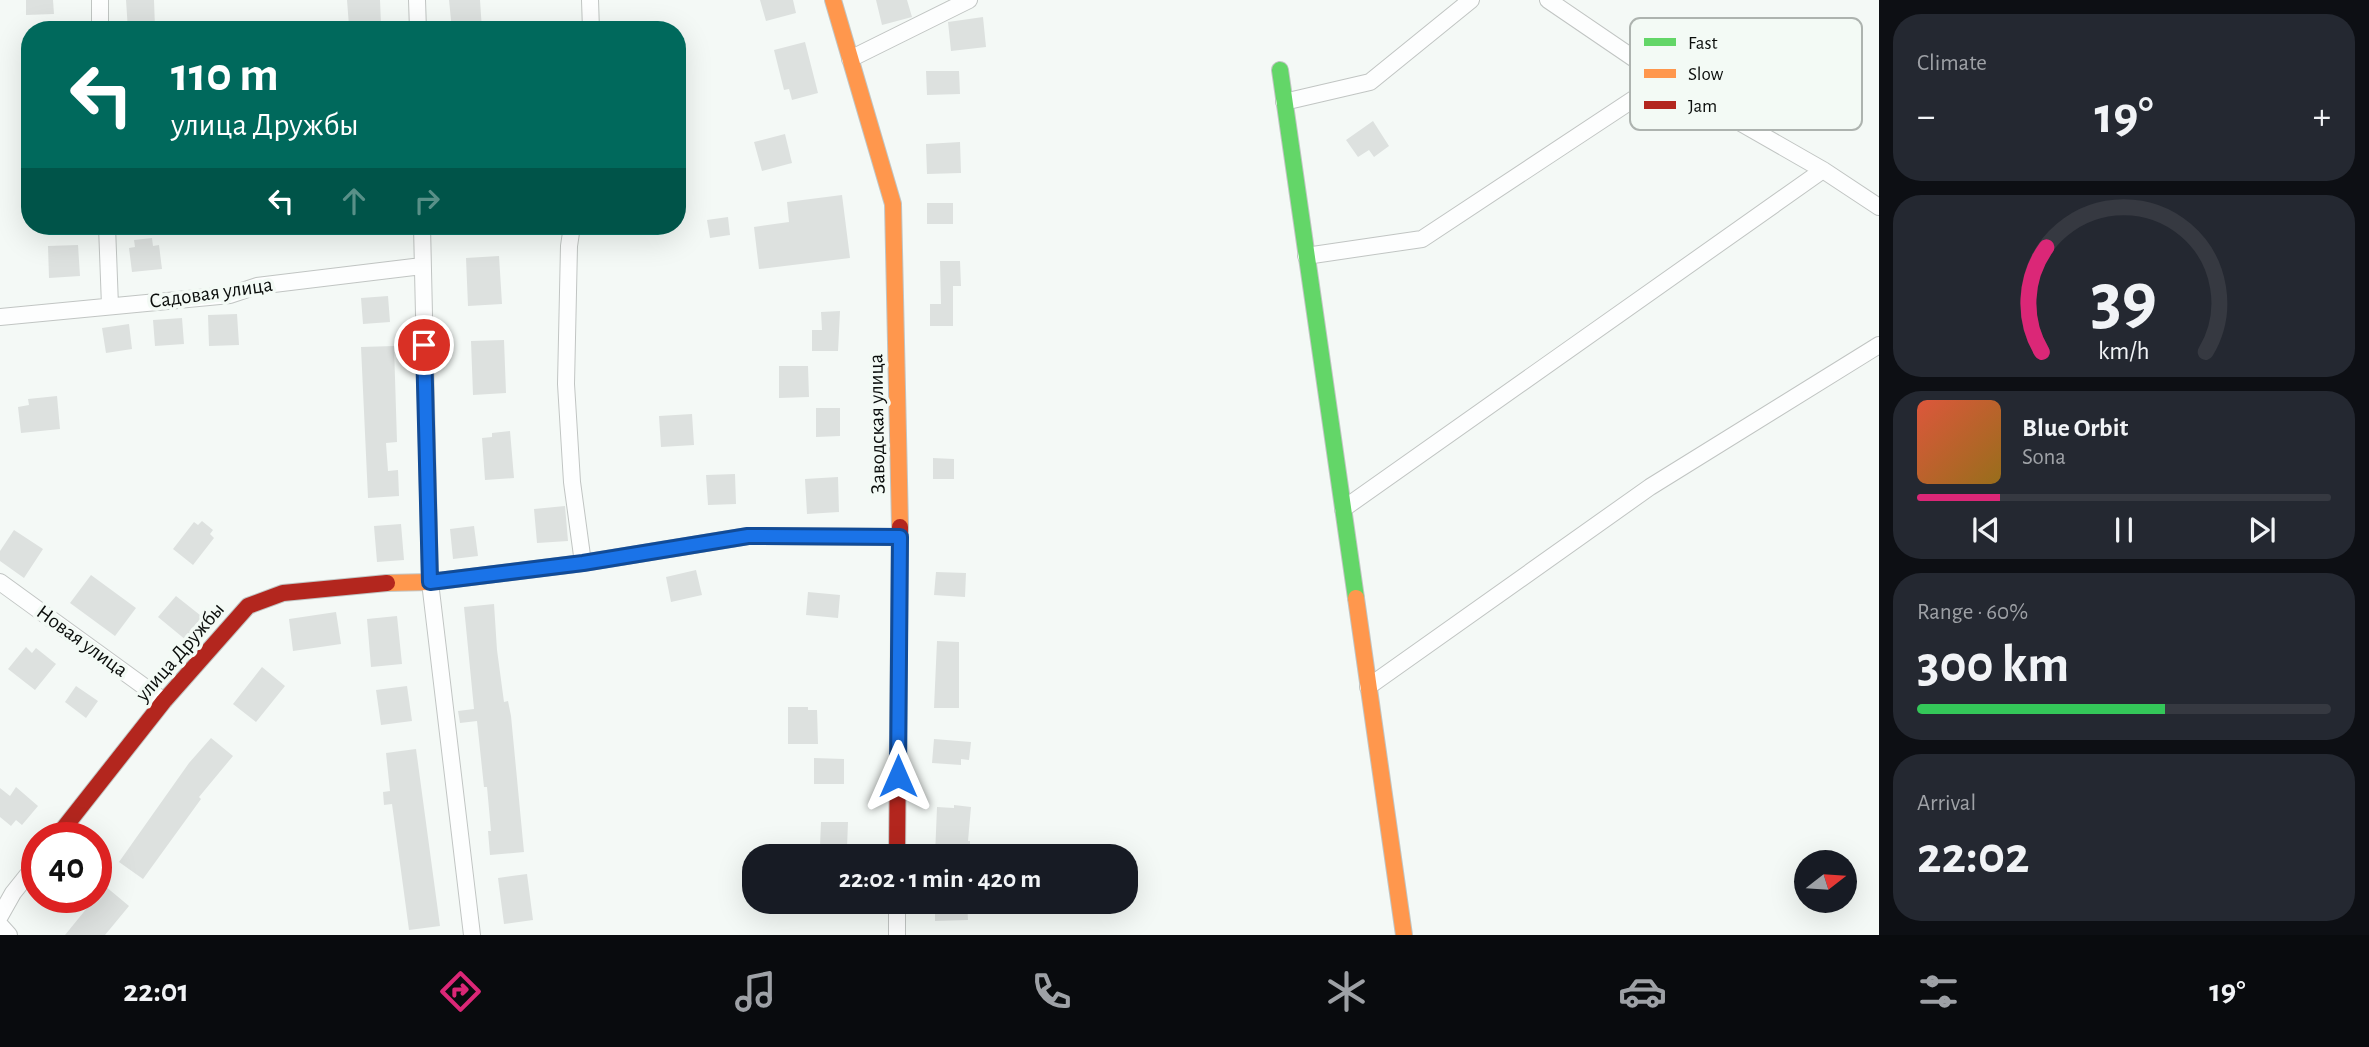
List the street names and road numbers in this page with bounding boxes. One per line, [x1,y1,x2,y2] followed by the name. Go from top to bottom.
[148,274,274,312] street label: Садовая улица
[865,353,889,494] street label: Заводская улица
[131,599,228,706] street label: улица Дружбы
[33,601,132,681] street label: Новая улица

